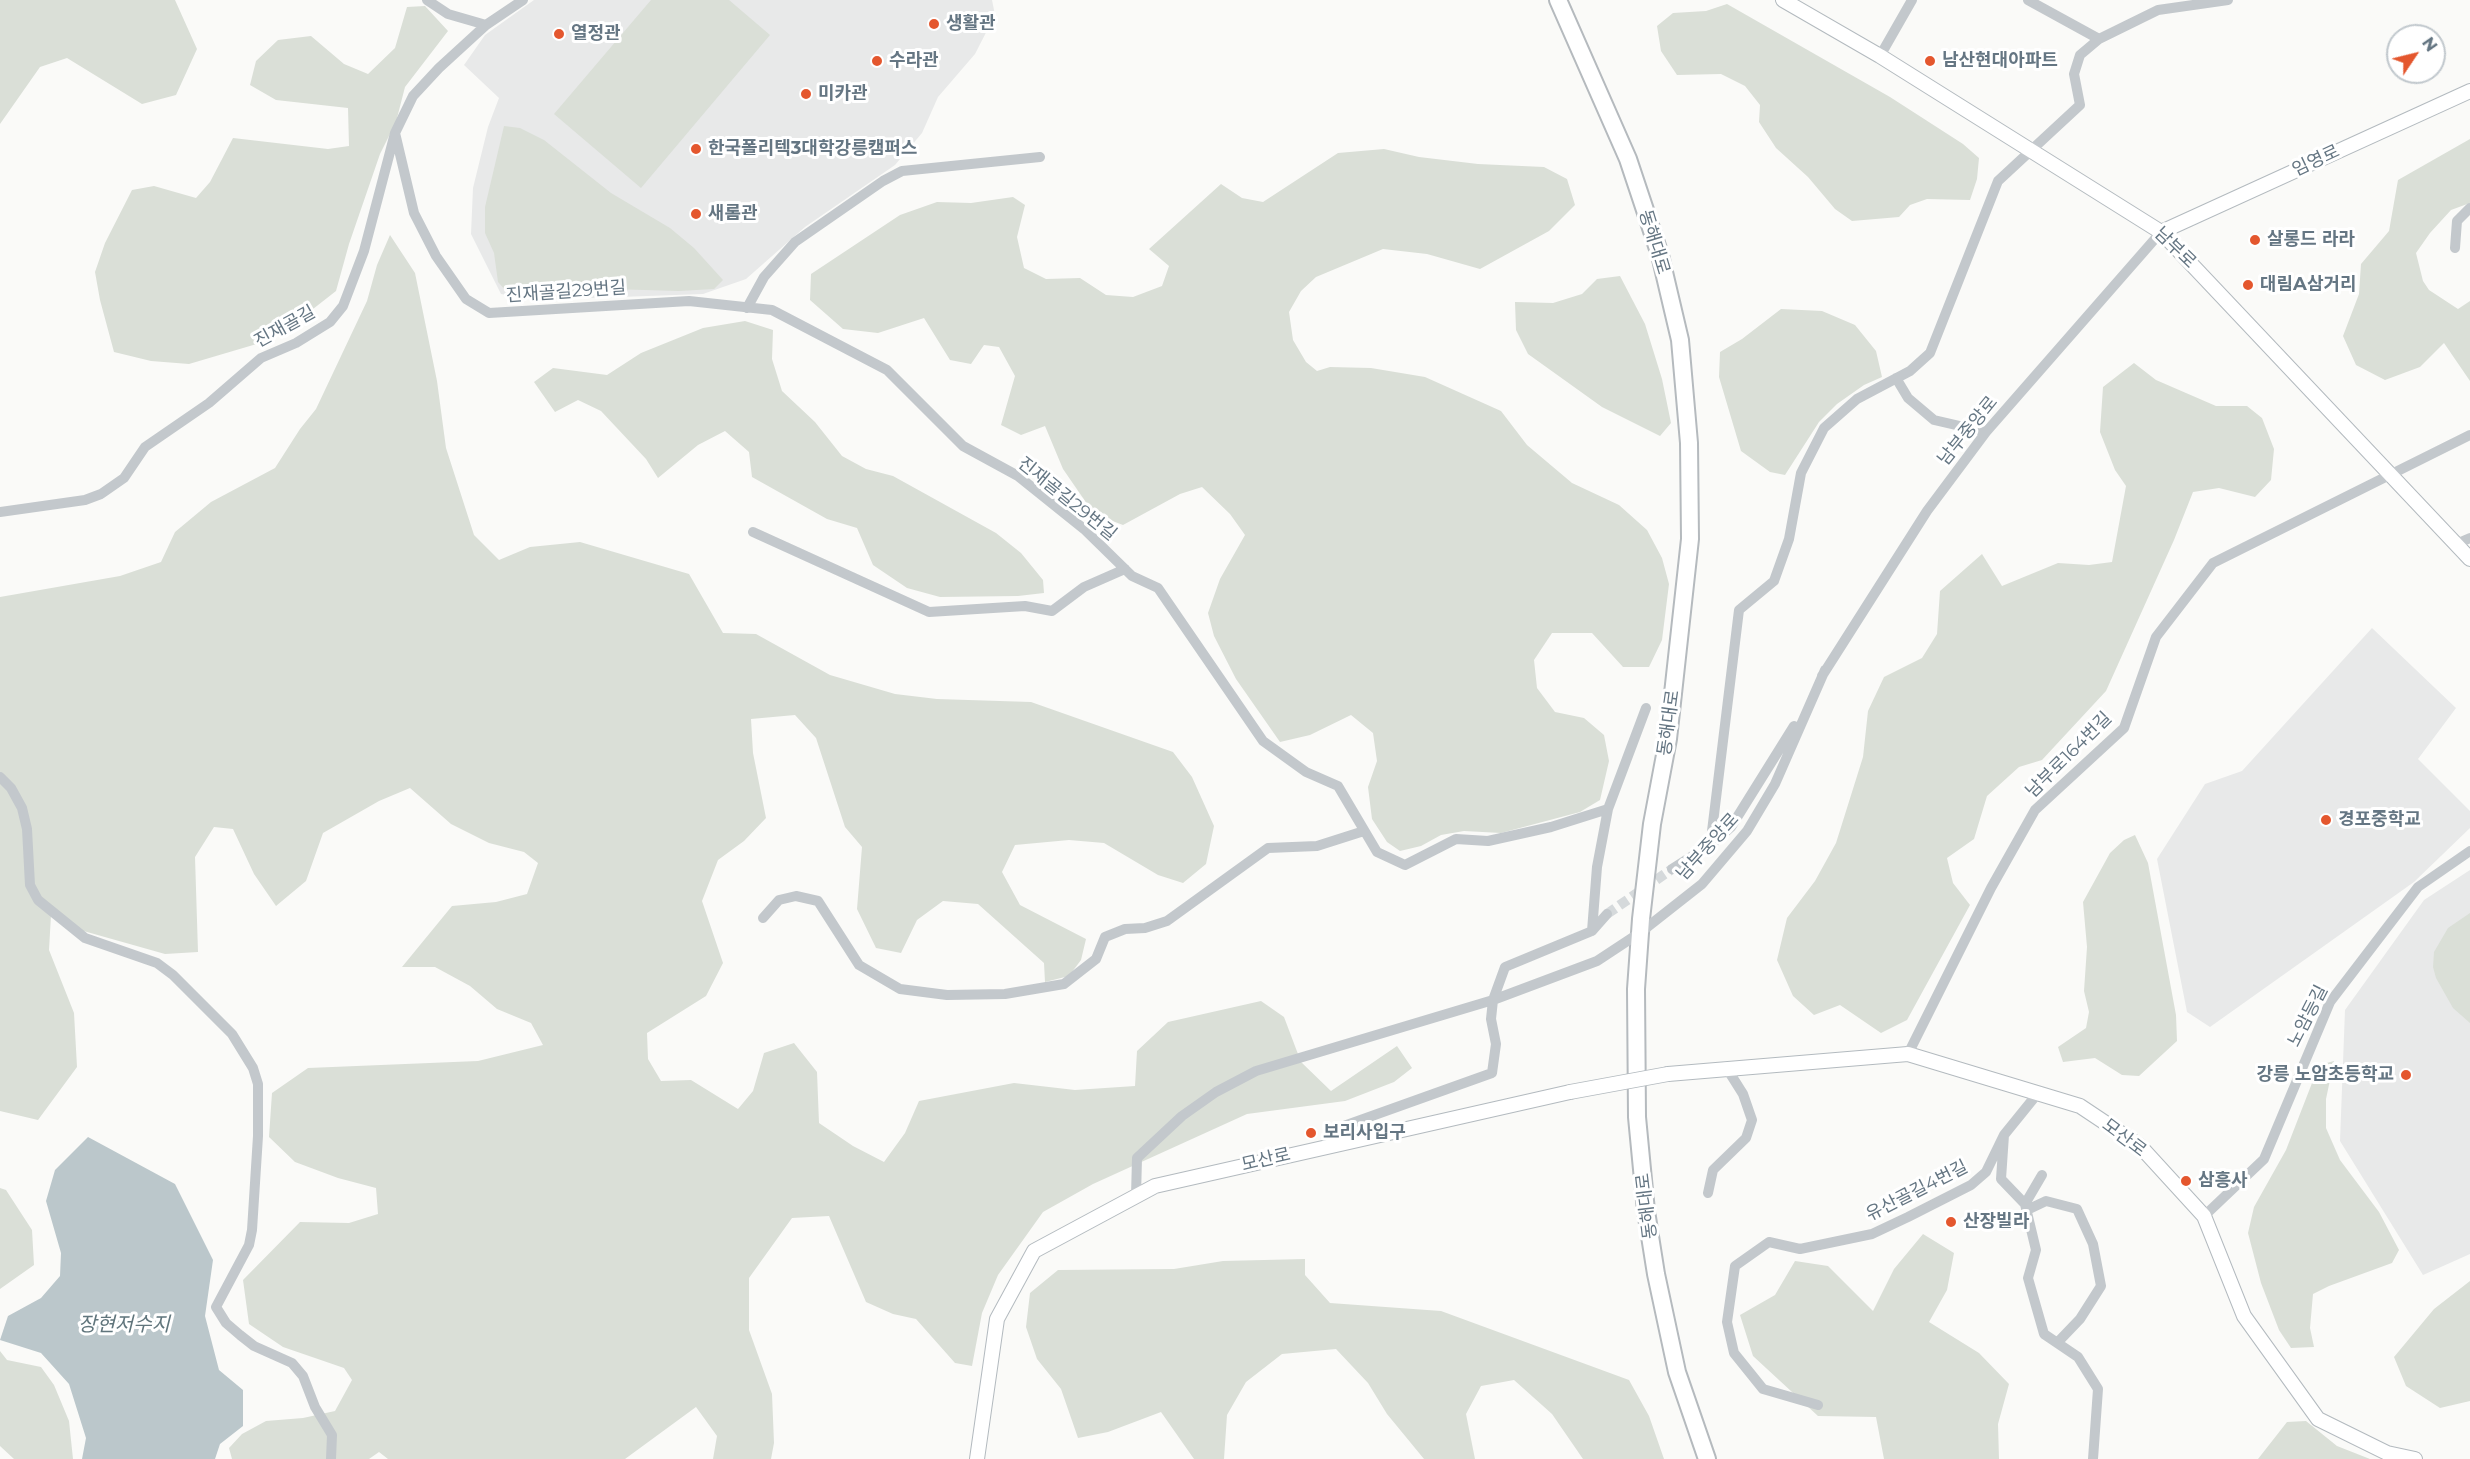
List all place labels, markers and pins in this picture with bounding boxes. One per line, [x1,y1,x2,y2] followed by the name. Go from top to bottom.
[946,13,996,35] place label: 생활관
[927,17,941,31] marker: 생활관
[571,23,621,45] place label: 열정관
[552,27,566,41] marker: 열정관
[889,50,939,72] place label: 수라관
[1942,50,2058,72] place label: 남산현대아파트
[870,54,884,68] marker: 수라관
[1923,54,1937,68] marker: 남산현대아파트
[818,83,868,105] place label: 미카관
[799,87,813,101] marker: 미카관
[708,138,917,160] place label: 한국폴리텍3대학강릉캠퍼스
[689,142,703,156] marker: 한국폴리텍3대학강릉캠퍼스
[708,203,758,225] place label: 새롬관
[689,207,703,221] marker: 새롬관
[2267,229,2355,251] place label: 살롱드 라라
[2248,233,2262,247] marker: 살롱드 라라
[2260,274,2357,296] place label: 대림A삼거리
[2241,278,2255,292] marker: 대림A삼거리
[2338,809,2421,831] place label: 경포중학교
[2319,813,2333,827] marker: 경포중학교
[2256,1064,2394,1086] place label: 강릉 노암초등학교
[2399,1068,2413,1082] marker: 강릉 노암초등학교
[1323,1122,1406,1144] place label: 보리사입구
[1304,1126,1318,1140] marker: 보리사입구
[2198,1170,2248,1192] place label: 삼흥사
[2179,1174,2193,1188] marker: 삼흥사
[1963,1211,2029,1233] place label: 산장빌라
[1944,1215,1958,1229] marker: 산장빌라

